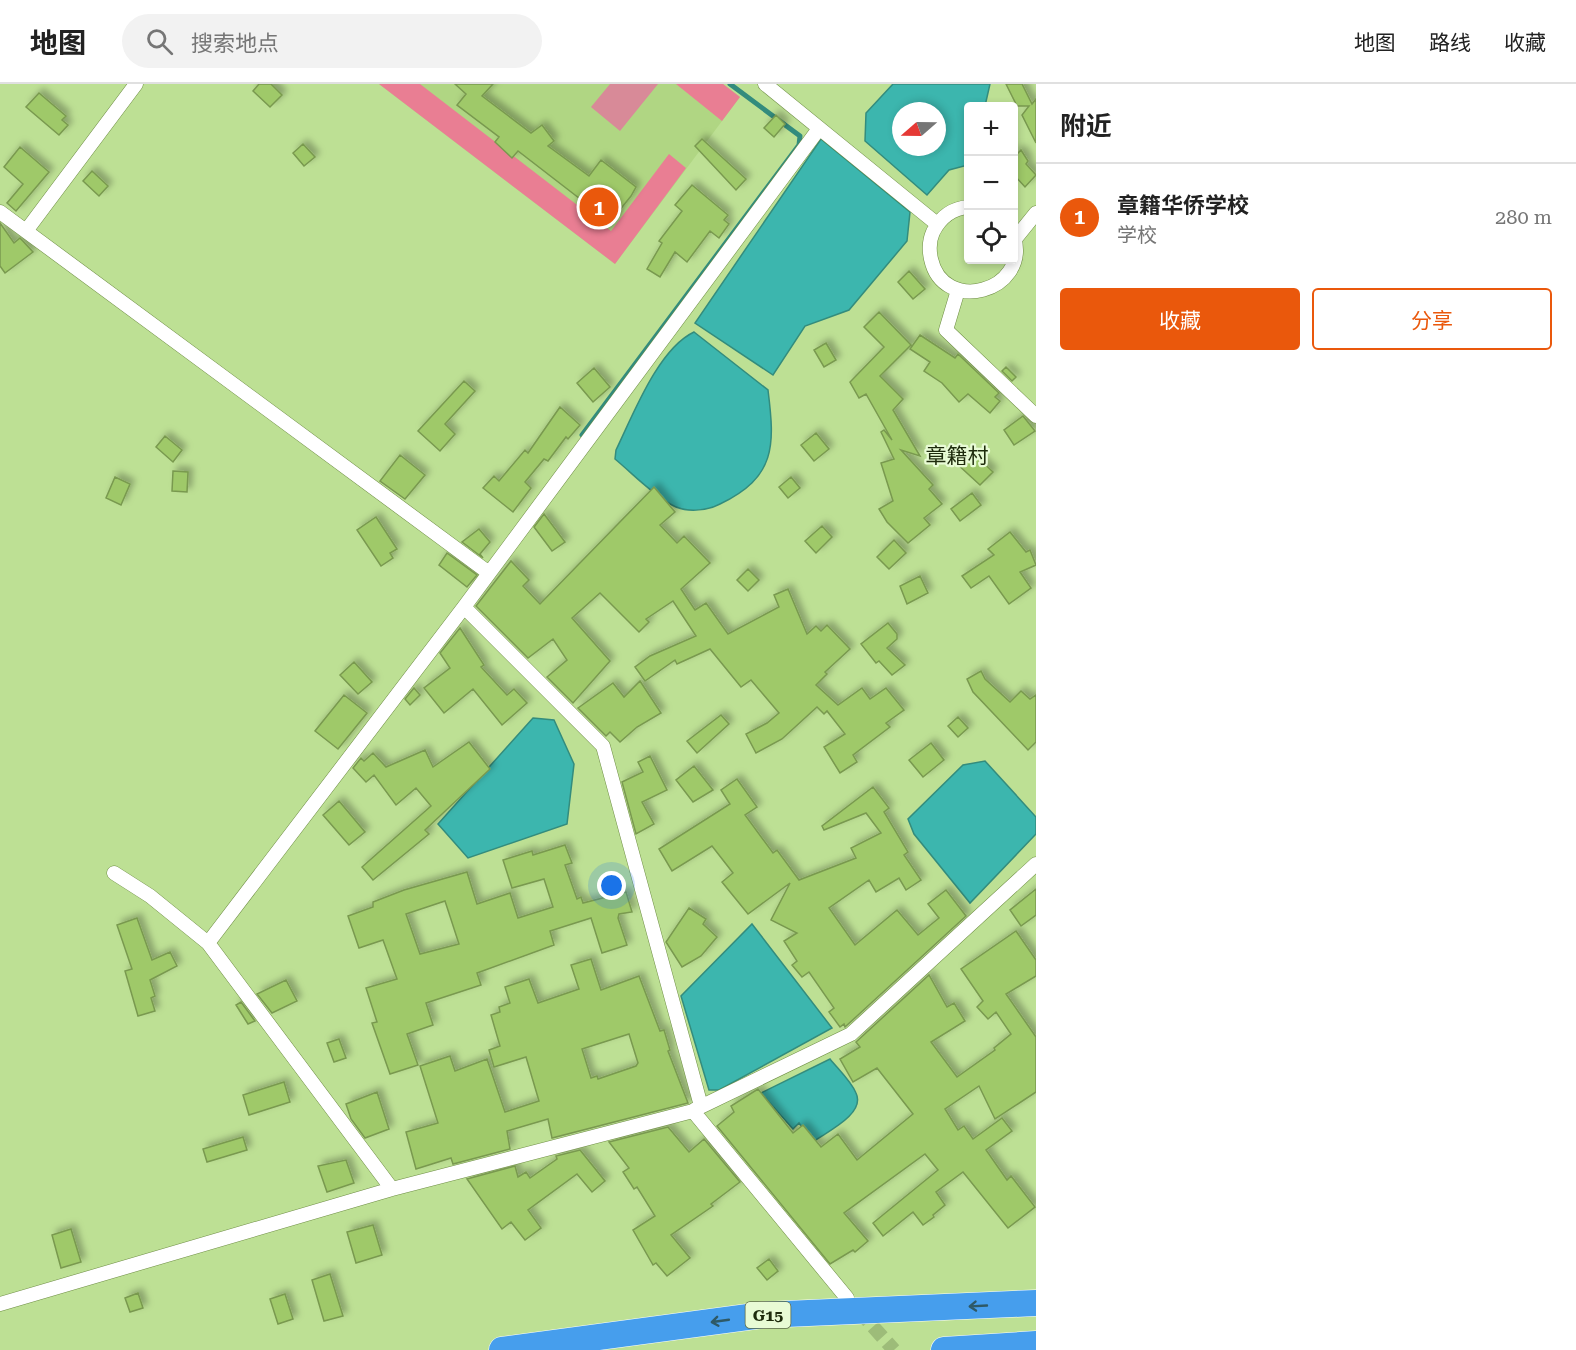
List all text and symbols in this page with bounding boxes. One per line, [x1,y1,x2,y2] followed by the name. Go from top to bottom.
[122,14,542,68] search box
[143,25,176,58] icon: search
[30,27,86,60] text: 地图
[191,31,279,56] text: 搜索地点
[1354,31,1396,55] text: 地图
[1429,31,1471,55] text: 路线
[1504,31,1546,55] text: 收藏
[892,102,946,156] north arrow
[964,102,1018,264] map controls
[964,102,1018,156] button: +
[1060,111,1112,141] text: 附近
[964,156,1018,210] button: −
[580,184,618,230] pin: 1
[1117,193,1249,218] text: 章籍华侨学校
[1074,205,1085,229] text: 1
[1495,205,1552,229] text: 280 m
[964,210,1018,264] button: locate
[1117,223,1157,247] text: 学校
[1060,288,1300,350] button: 收藏
[1312,288,1552,350] button: 分享
[926,444,989,468] district label: 章籍村
[597,871,626,900] your location
[968,1300,988,1311] one-way arrow
[746,1302,790,1328] road number: G15
[711,1316,731,1327] one-way arrow

